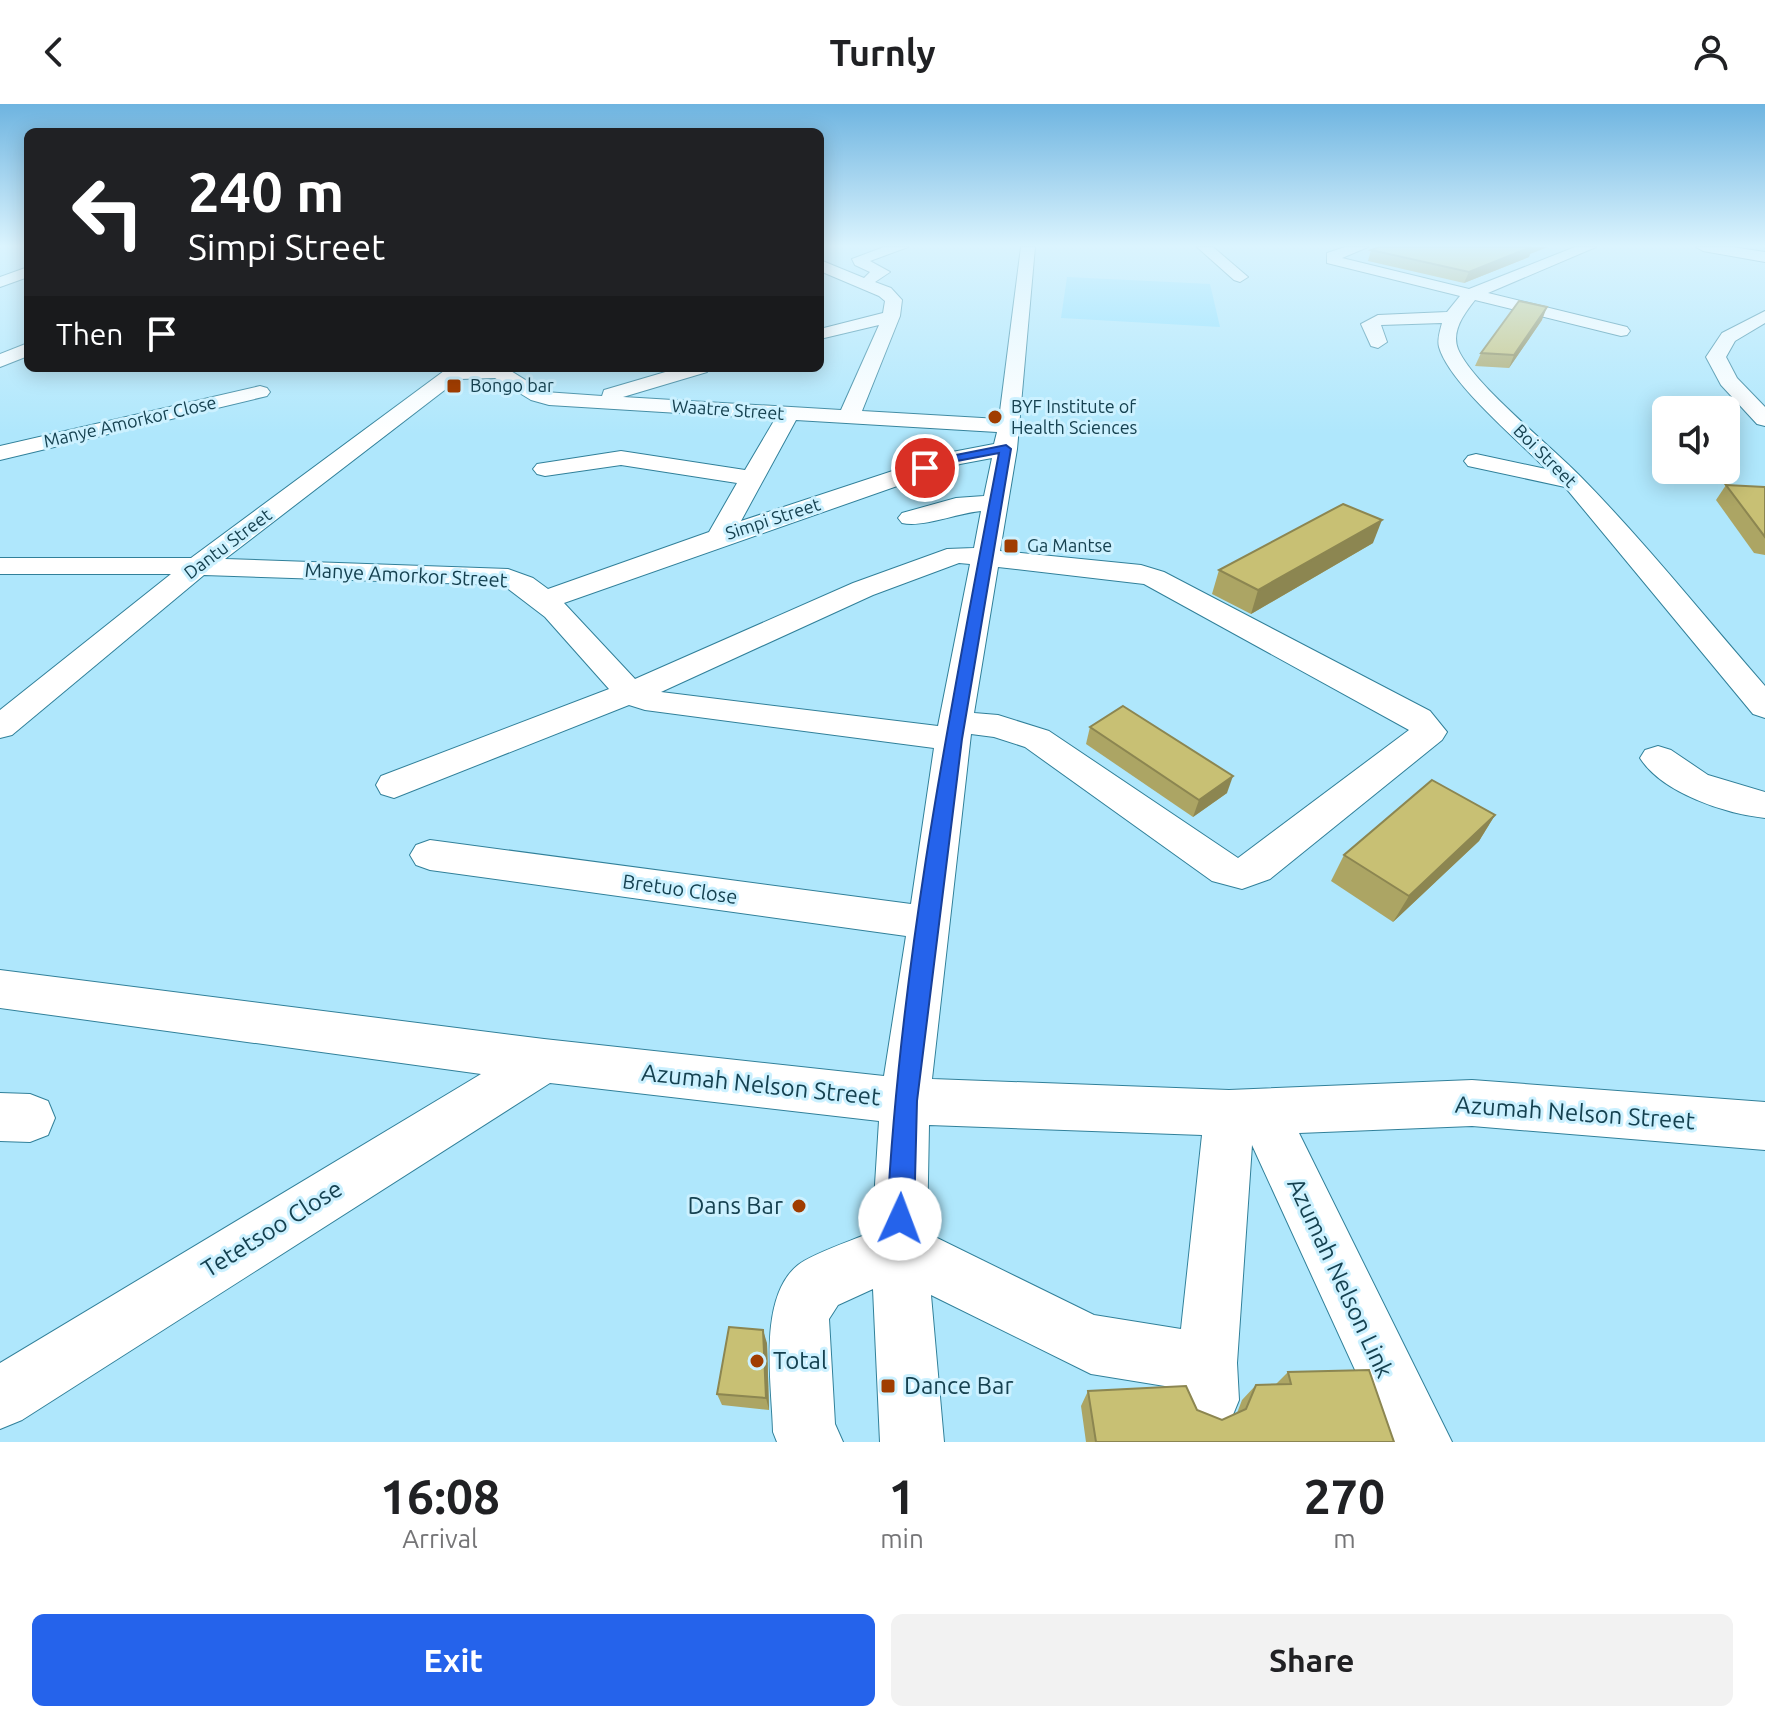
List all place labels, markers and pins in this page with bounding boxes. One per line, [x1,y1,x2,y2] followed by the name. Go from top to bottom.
[470,375,554,395] place label: Bongo bar
[445,377,463,395] marker: Bongo bar
[1011,396,1138,437] place label: BYF Institute of Health Sciences
[986,408,1004,426] marker: BYF Institute of Health Sciences
[891,434,959,502] pin
[1027,535,1112,555] place label: Ga Mantse
[1002,537,1020,555] marker: Ga Mantse
[687,1192,783,1219] place label: Dans Bar
[790,1197,808,1215] marker: Dans Bar
[773,1347,827,1374] place label: Total
[748,1352,766,1370] marker: Total
[904,1372,1014,1399] place label: Dance Bar
[879,1377,897,1395] marker: Dance Bar

